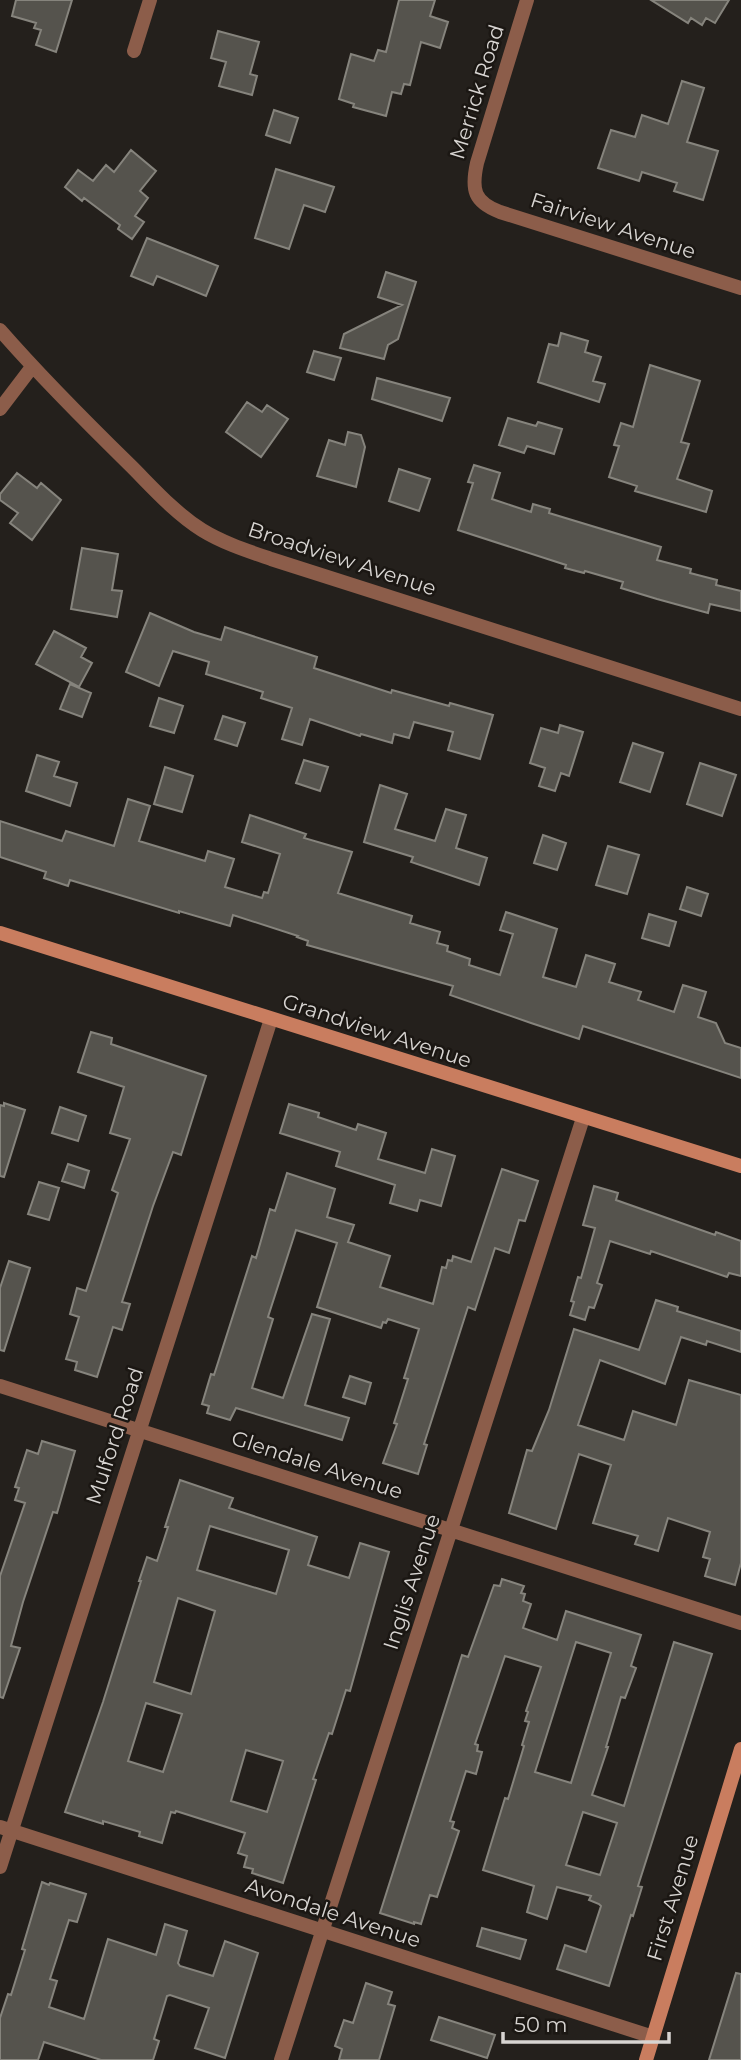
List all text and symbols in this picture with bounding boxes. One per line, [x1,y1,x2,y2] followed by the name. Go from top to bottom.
[444,21,509,162] street label: Merrick Road
[527,187,699,264] street label: Fairview Avenue
[245,516,439,601] street label: Broadview Avenue
[279,988,475,1073] street label: Grandview Avenue
[81,1364,148,1508] street label: Mulford Road
[228,1425,406,1504] street label: Glendale Avenue
[378,1511,445,1653] street label: Inglis Avenue
[641,1832,704,1964] street label: First Avenue
[242,1872,424,1953] street label: Avondale Avenue
[503,2000,669,2044] scale bar
[514,2012,568,2037] text: 50 m

